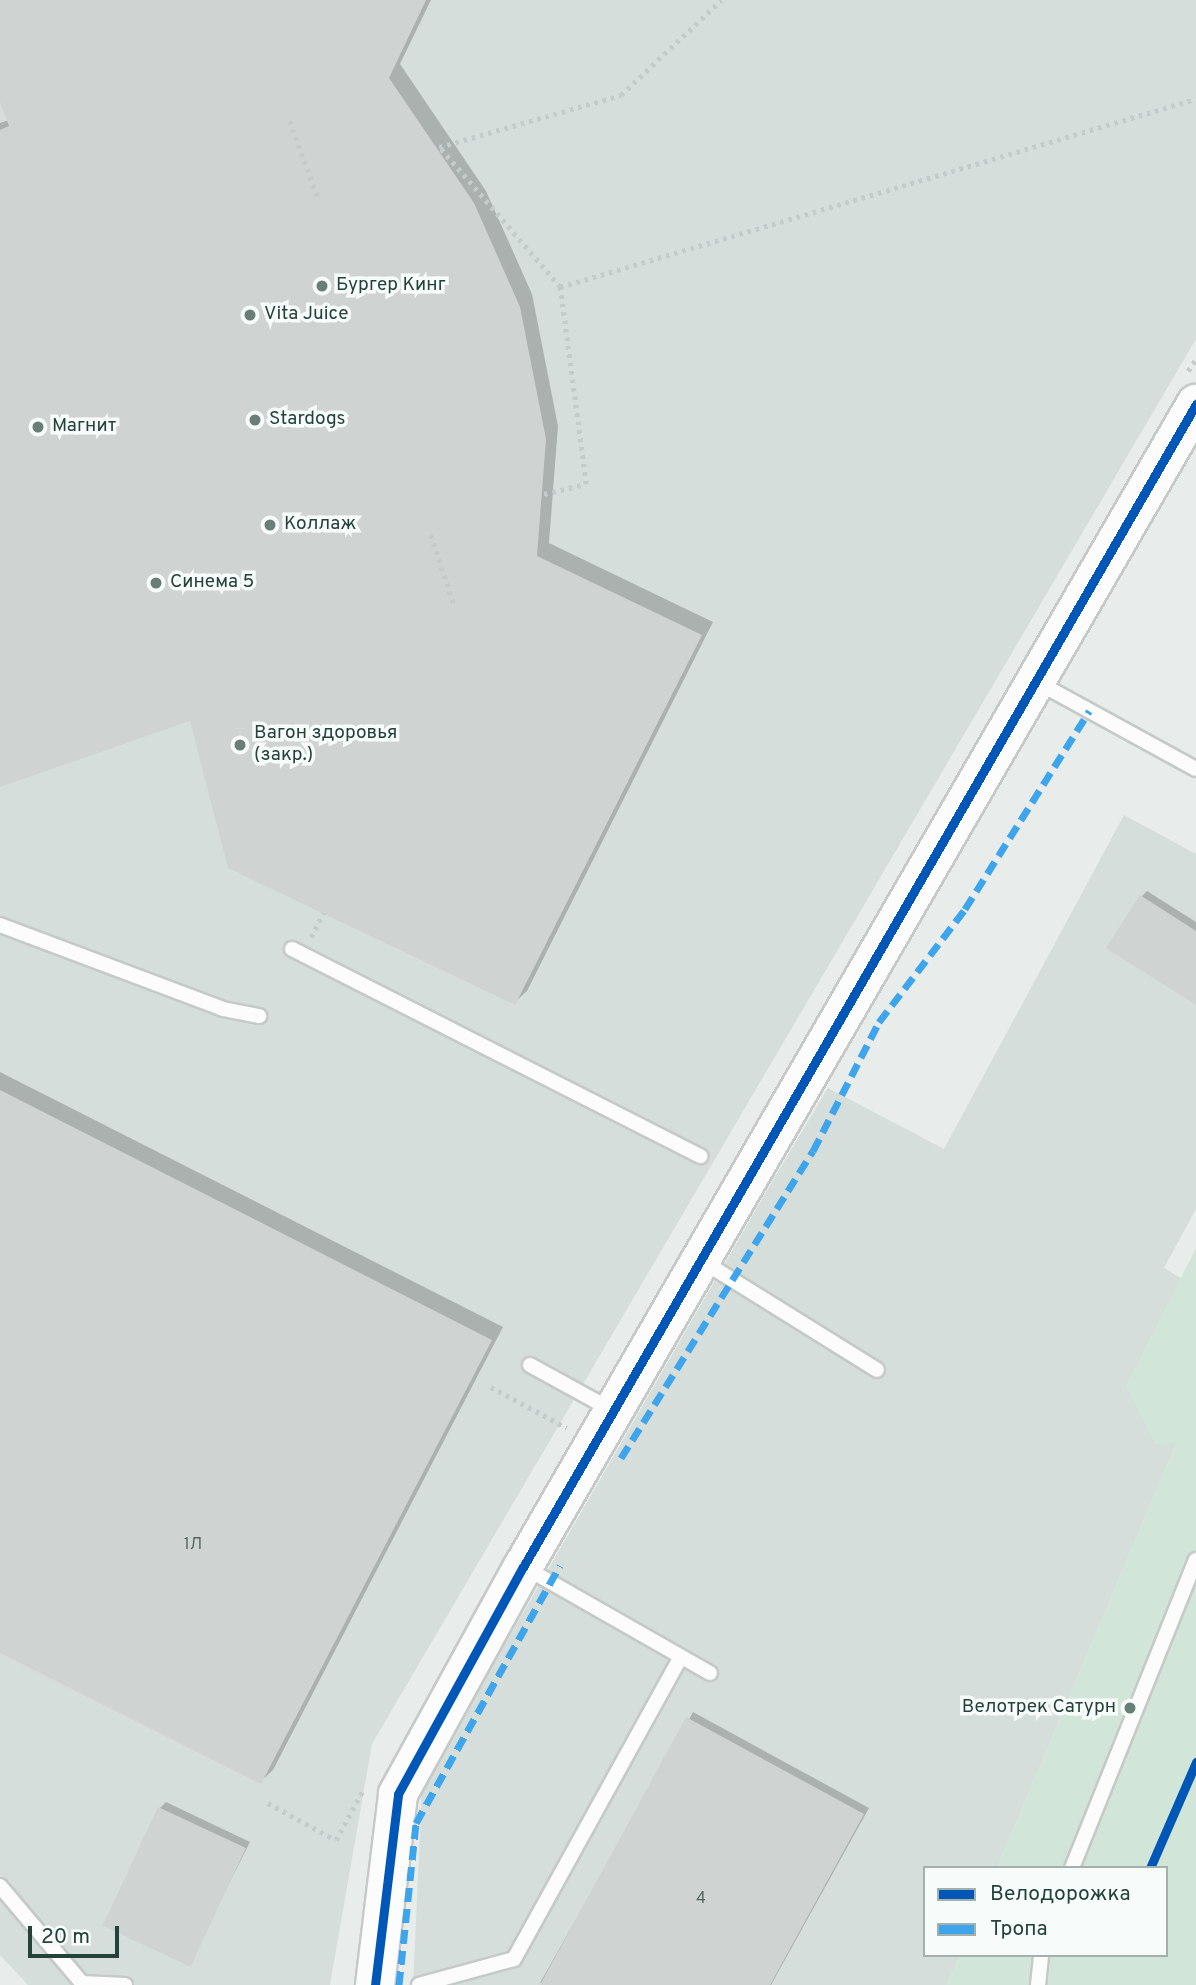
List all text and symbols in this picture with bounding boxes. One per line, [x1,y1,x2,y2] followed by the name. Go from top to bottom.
[336,275,446,297] place label: Бургер Кинг
[314,278,330,294] marker: Бургер Кинг
[264,304,348,326] place label: Vita Juice
[242,307,258,323] marker: Vita Juice
[269,409,346,431] place label: Stardogs
[247,412,263,428] marker: Stardogs
[52,416,116,438] place label: Магнит
[30,419,46,435] marker: Магнит
[284,514,356,536] place label: Коллаж
[262,517,278,533] marker: Коллаж
[170,572,254,594] place label: Синема 5
[148,575,164,591] marker: Синема 5
[254,723,397,767] place label: Вагон здоровья (закр.)
[232,737,248,753] marker: Вагон здоровья (закр.)
[184,1535,202,1555] house number: 1Л
[962,1697,1116,1719] place label: Велотрек Сатурн
[1122,1700,1138,1716] marker: Велотрек Сатурн
[923,1866,1168,1957] legend
[990,1881,1130,1908] text: Велодорожка
[696,1889,706,1909] house number: 4
[32,1912,122,1956] scale bar
[990,1916,1048,1943] text: Тропа
[41,1924,90,1951] text: 20 m

